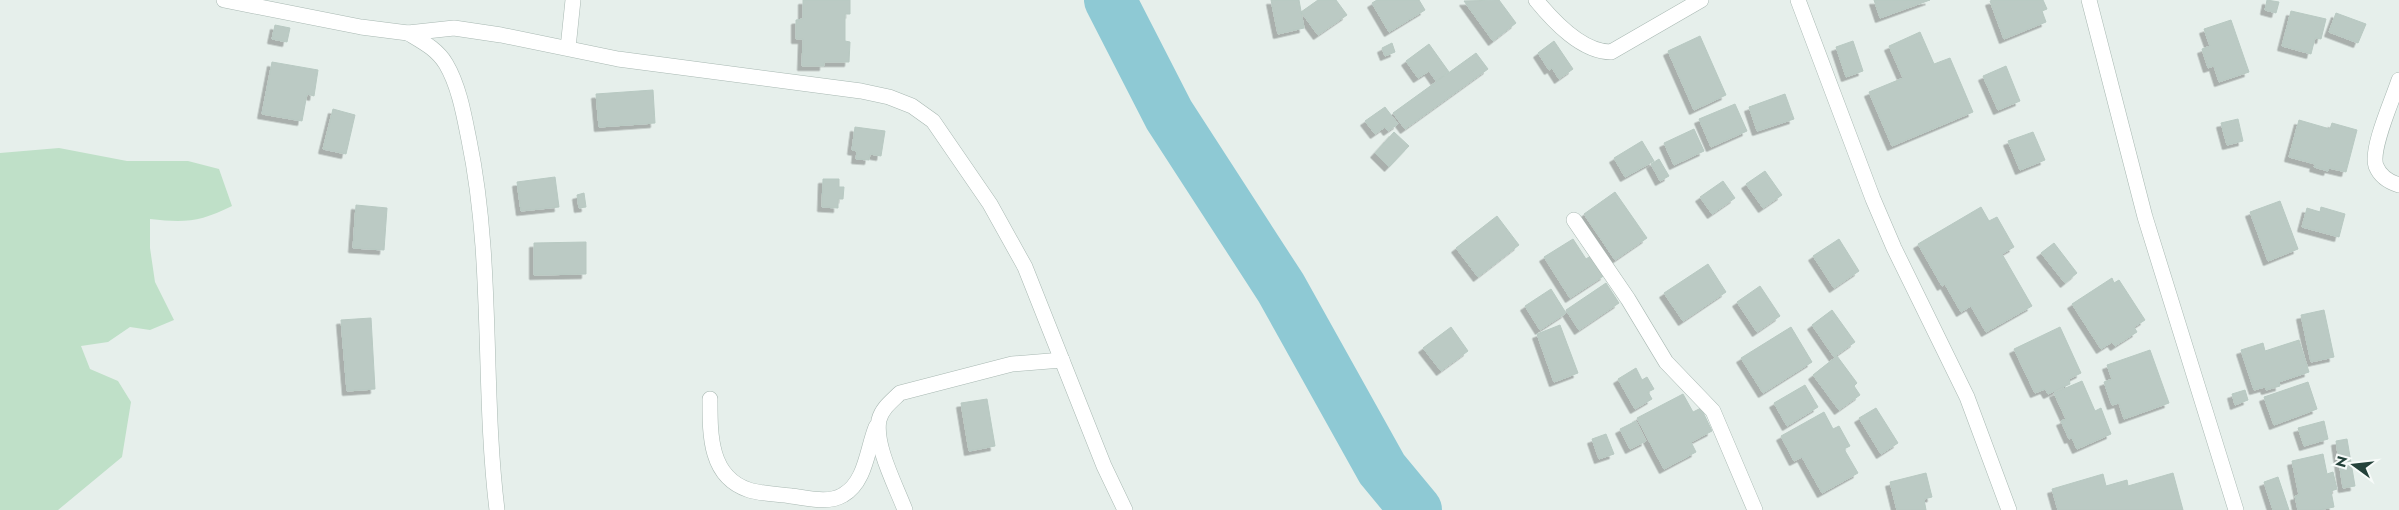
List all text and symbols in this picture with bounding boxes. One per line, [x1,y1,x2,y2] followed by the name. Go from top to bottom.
[2329,440,2379,490] north arrow
[2330,454,2353,470] text: N

